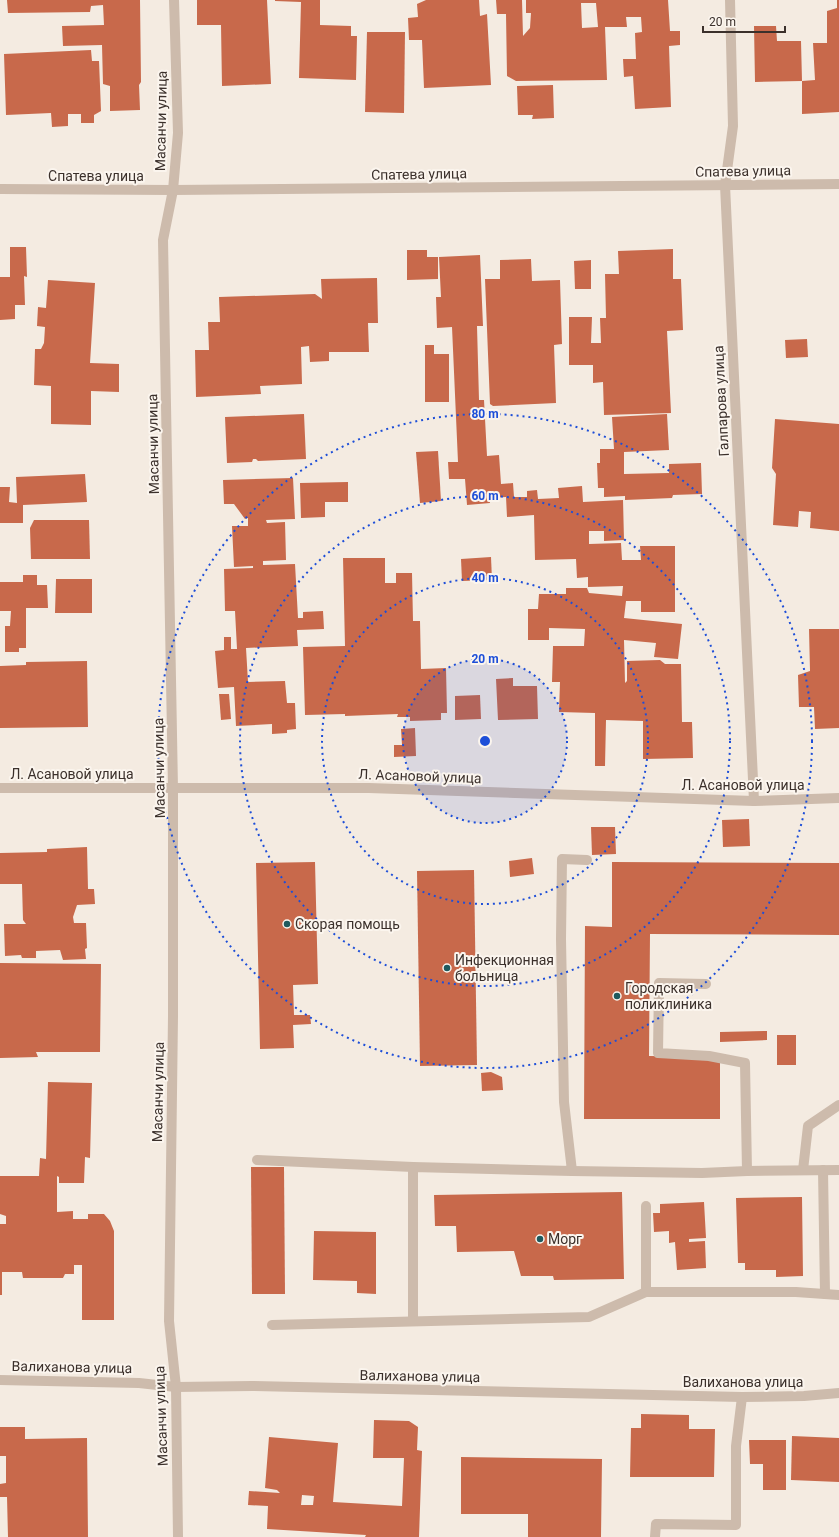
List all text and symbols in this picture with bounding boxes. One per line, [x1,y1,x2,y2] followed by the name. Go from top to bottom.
[703,8,785,34] scale bar
[709,15,736,29] text: 20 m
[152,71,170,171] street label: Масанчи улица
[695,162,791,180] street label: Спатева улица
[371,165,467,183] street label: Спатева улица
[48,168,144,184] street label: Спатева улица
[710,345,732,457] street label: Галпарова улица
[144,394,162,494] street label: Масанчи улица
[471,407,499,421] text: 80 m
[471,489,499,503] text: 60 m
[471,571,499,585] text: 40 m
[471,652,499,666] text: 20 m
[150,718,168,818] street label: Масанчи улица
[478,734,492,748] centre of rings
[10,766,134,782] street label: Л. Асановой улица
[358,766,482,786] street label: Л. Асановой улица
[681,777,805,793] street label: Л. Асановой улица
[295,916,400,932] place label: Скорая помощь
[282,919,292,929] marker: Скорая помощь
[455,952,554,984] place label: Инфекционная больница
[442,963,452,973] marker: Инфекционная больница
[625,980,712,1012] place label: Городская поликлиника
[612,991,622,1001] marker: Городская поликлиника
[149,1042,167,1142] street label: Масанчи улица
[548,1231,582,1247] place label: Морг
[535,1234,545,1244] marker: Морг
[12,1358,132,1376] street label: Валиханова улица
[151,1366,171,1466] street label: Масанчи улица
[360,1367,480,1385] street label: Валиханова улица
[683,1374,803,1390] street label: Валиханова улица

